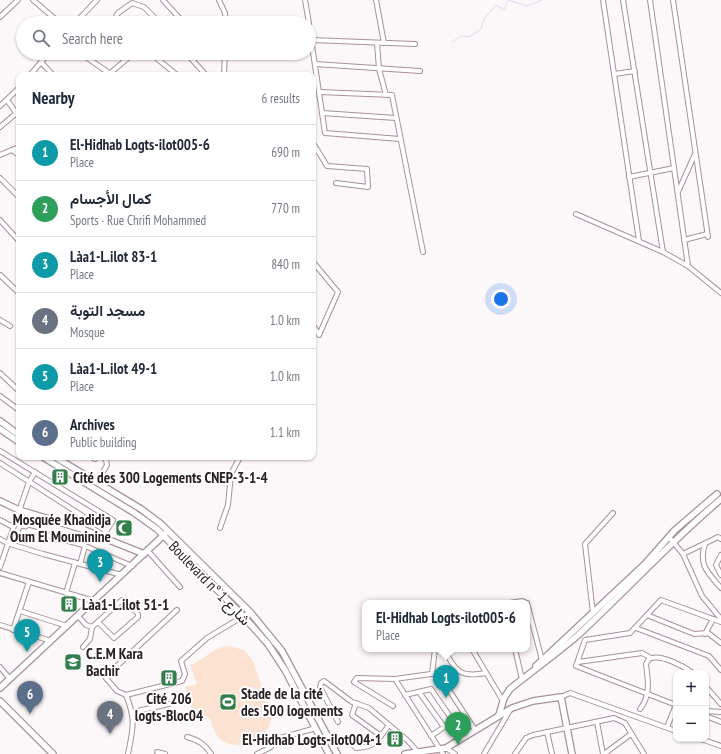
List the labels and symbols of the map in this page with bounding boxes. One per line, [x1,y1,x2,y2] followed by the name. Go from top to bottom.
[491,289,511,309] your location
[50,467,70,487] building icon: Cité des 300 Logements CNEP-3-1-4
[73,468,268,487] place label: Cité des 300 Logements CNEP-3-1-4
[10,510,111,546] place label: Mosquée Khadidja Oum El Mouminine
[114,518,134,538] mosque icon: Mosquée Khadidja Oum El Mouminine
[163,537,255,631] street label: Boulevard n° شارع 1
[87,549,113,582] pin: 3
[59,594,79,614] building icon: Làa1-L.ilot 51-1
[82,595,169,614] place label: Làa1-L.ilot 51-1
[14,619,40,652] pin: 5
[86,644,143,680] place label: C.E.M Kara Bachir
[63,652,83,672] school or university icon: C.E.M Kara Bachir
[433,665,459,698] pin: 1
[159,668,179,688] building icon: Cité 206 logts-Bloc04
[17,681,43,714] pin: 6
[241,684,343,720] place label: Stade de la cité des 500 logements
[135,689,203,725] place label: Cité 206 logts-Bloc04
[218,692,238,712] sports icon: Stade de la cité des 500 logements
[97,701,123,734] pin: 4
[445,712,471,745] pin: 2
[385,729,405,749] building icon: El-Hidhab Logts-ilot004-1
[242,730,382,749] place label: El-Hidhab Logts-ilot004-1

